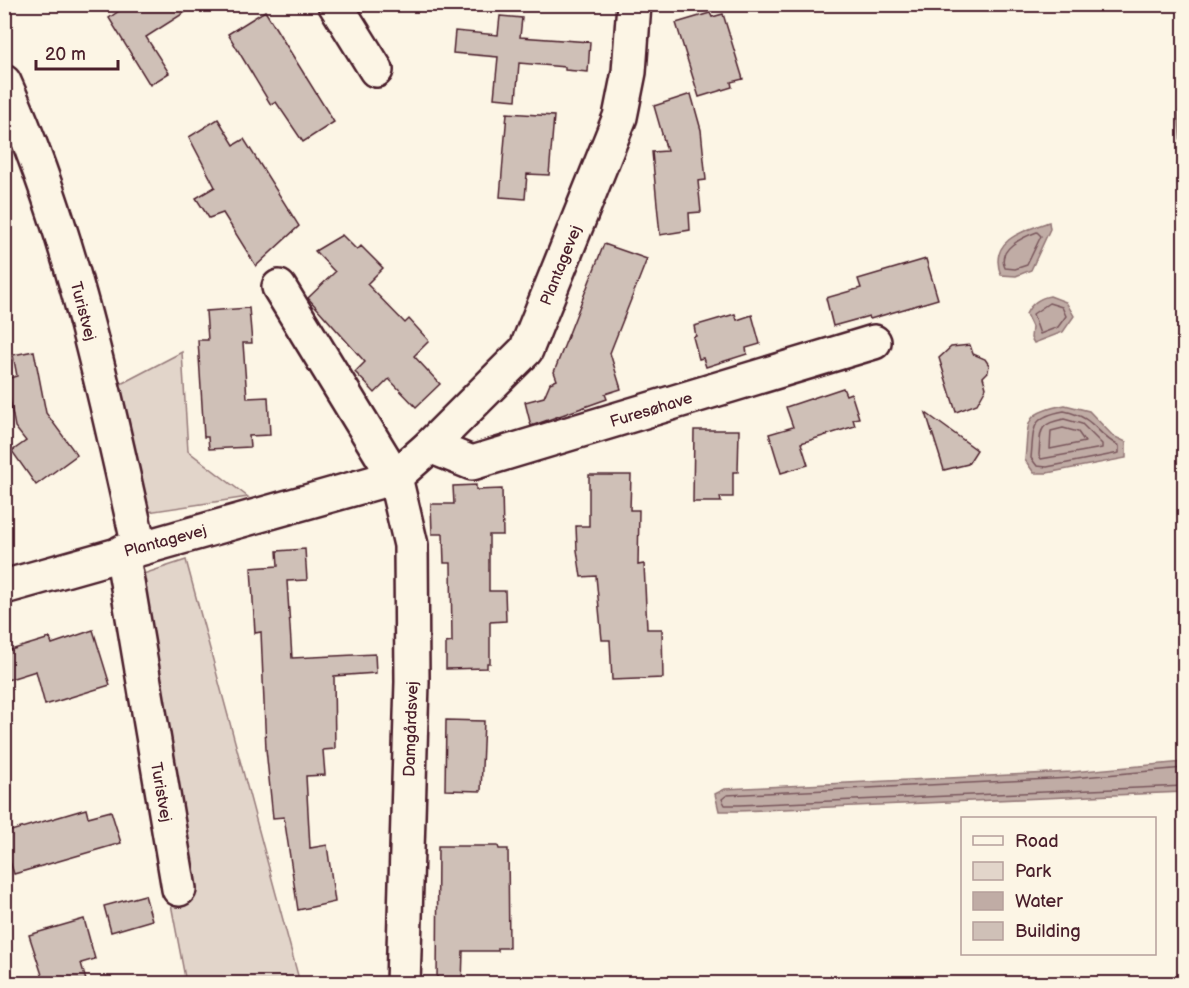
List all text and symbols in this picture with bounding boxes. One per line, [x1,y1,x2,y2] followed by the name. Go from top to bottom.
[36,33,118,71] scale bar
[45,44,86,65] text: 20 m
[537,223,586,308] street label: Plantagevej
[66,280,100,343] street label: Turistvej
[608,389,695,432] street label: Furesøhave
[122,521,209,562] street label: Plantagevej
[400,681,423,777] street label: Damgårdsvej
[146,761,175,824] street label: Turistvej
[961,817,1156,955] legend
[1015,831,1059,852] text: Road
[1015,861,1051,882] text: Park
[1015,891,1063,912] text: Water
[1015,921,1081,942] text: Building

